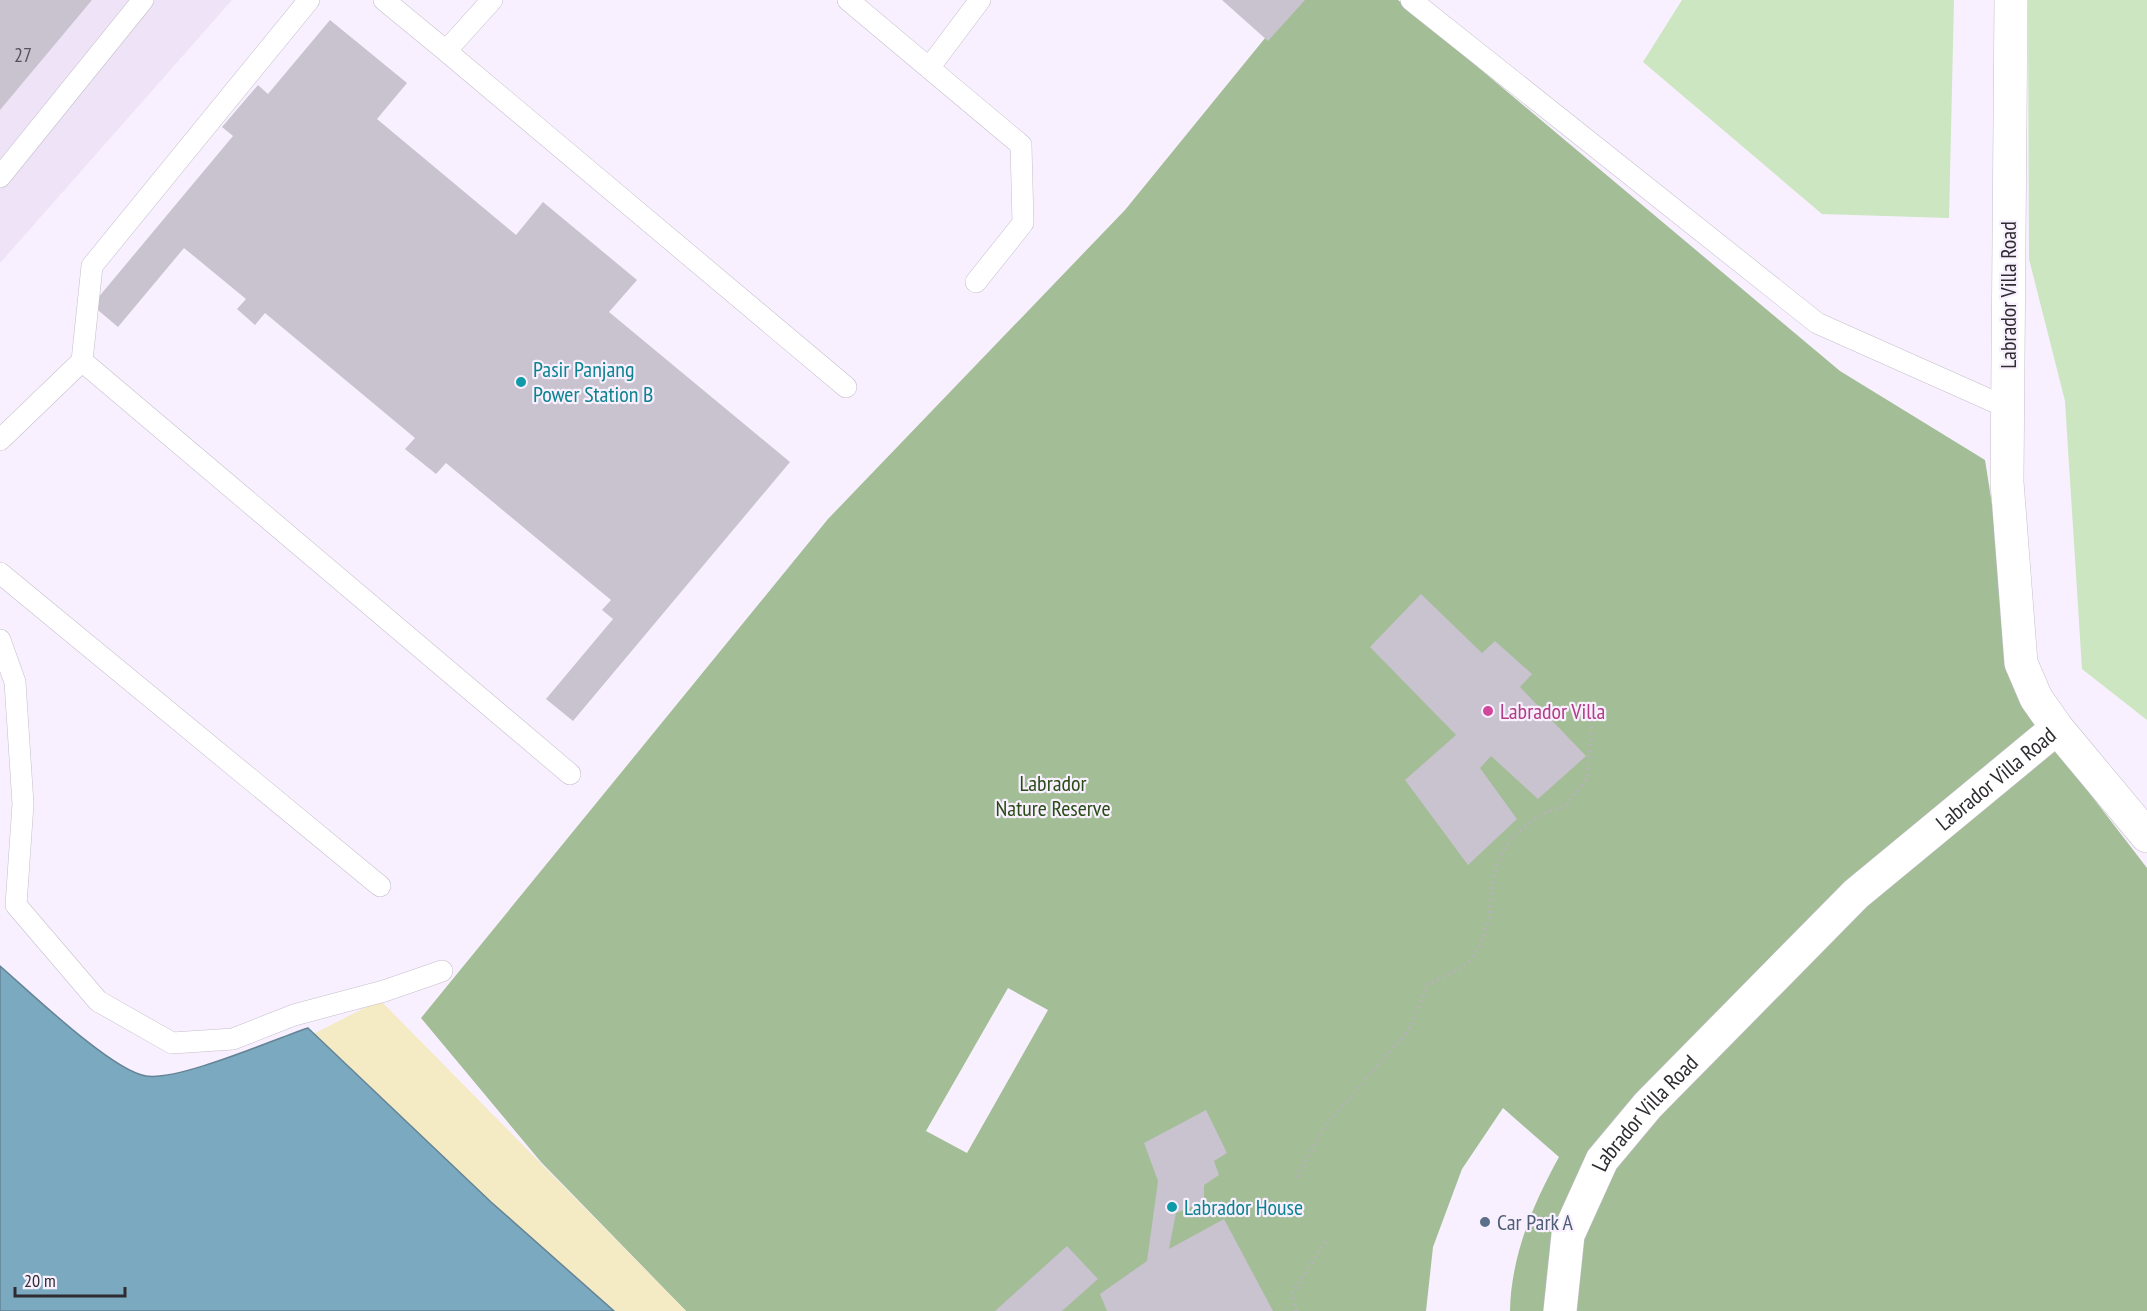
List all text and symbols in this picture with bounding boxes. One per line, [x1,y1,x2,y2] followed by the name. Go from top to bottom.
[14,42,32,68] house number: 27
[1994,221,2022,369] street label: Labrador Villa Road
[533,355,653,408] place label: Pasir Panjang Power Station B
[514,375,528,389] marker: Pasir Panjang Power Station B
[1500,697,1605,725] place label: Labrador Villa
[1481,704,1495,718] marker: Labrador Villa
[1930,721,2062,836] street label: Labrador Villa Road
[996,769,1110,822] park label: Labrador Nature Reserve
[1585,1049,1704,1175] street label: Labrador Villa Road
[1184,1193,1303,1221] place label: Labrador House
[1165,1200,1179,1214] marker: Labrador House
[1497,1208,1574,1236] place label: Car Park A
[1478,1215,1492,1229] marker: Car Park A
[15,1260,124,1298] scale bar
[24,1269,56,1292] text: 20 m

